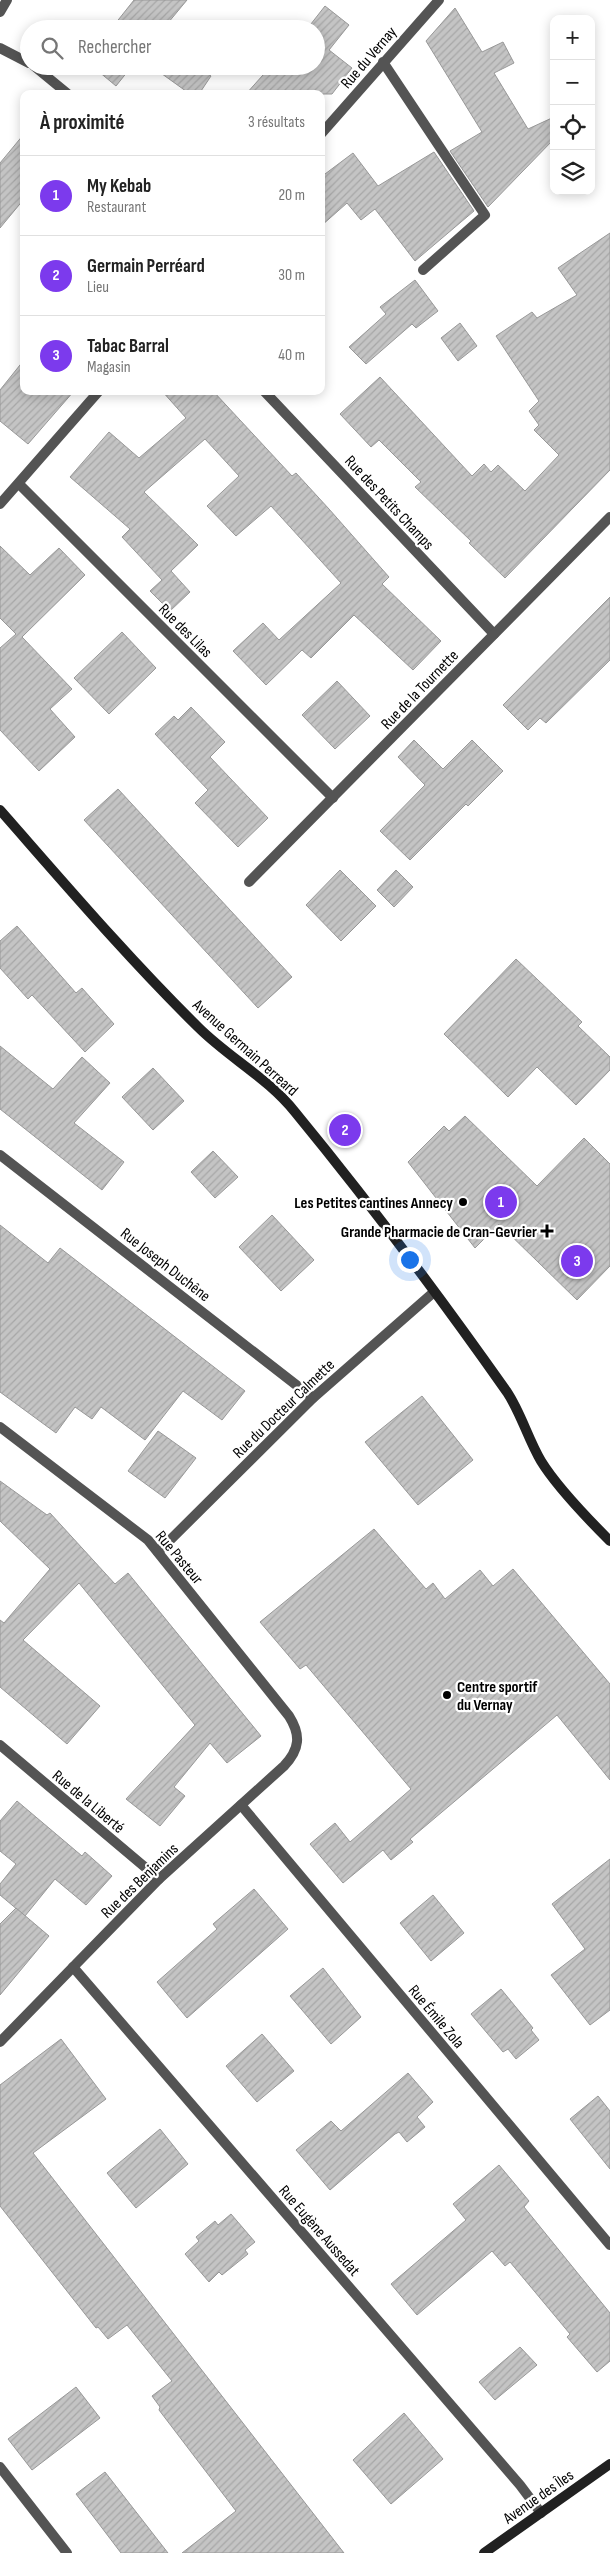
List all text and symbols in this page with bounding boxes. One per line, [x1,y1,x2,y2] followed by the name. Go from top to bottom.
[550,15,595,195] map controls
[550,15,595,60] button: +
[20,20,325,75] search box
[337,23,401,93] street label: Rue du Vernay
[38,34,66,62] icon: search
[78,36,152,59] text: Rechercher
[550,60,595,105] button: −
[550,105,595,150] button: locate
[40,110,125,135] text: À proximité
[248,113,305,132] text: 3 résultats
[550,150,595,195] button: layers
[87,175,151,198] text: My Kebab
[53,186,59,205] text: 1
[278,186,305,205] text: 20 m
[87,198,146,217] text: Restaurant
[87,255,205,278] text: Germain Perréard
[52,266,60,285] text: 2
[278,266,305,285] text: 30 m
[87,278,109,297] text: Lieu
[87,335,169,358] text: Tabac Barral
[52,346,60,365] text: 3
[278,346,305,365] text: 40 m
[87,358,131,377] text: Magasin
[340,452,438,554] street label: Rue des Petits Champs
[154,600,216,662] street label: Rue des Lilas
[377,646,463,734] street label: Rue de la Tournette
[188,995,302,1100] street label: Avenue Germain Perreard
[329,1111,361,1149] pin: 2
[485,1183,517,1221] pin: 1
[294,1194,453,1213] place label: Les Petites cantines Annecy
[457,1196,469,1208] marker: Les Petites cantines Annecy
[341,1223,537,1242] place label: Grande Pharmacie de Cran-Gevrier
[116,1224,214,1306] street label: Rue Joseph Duchêne
[541,1225,553,1237] marker: Grande Pharmacie de Cran-Gevrier
[561,1242,593,1280] pin: 3
[397,1247,423,1273] your location
[229,1356,339,1462] street label: Rue du Docteur Calmette
[151,1527,207,1589] street label: Rue Pasteur
[457,1678,538,1715] place label: Centre sportif du Vernay
[441,1689,453,1701] marker: Centre sportif du Vernay
[48,1766,128,1838] street label: Rue de la Liberté
[98,1839,183,1923] street label: Rue des Benjamins
[404,1981,468,2053] street label: Rue Émile Zola
[274,2182,363,2280] street label: Rue Eugène Aussedat
[499,2466,578,2529] street label: Avenue des Îles

